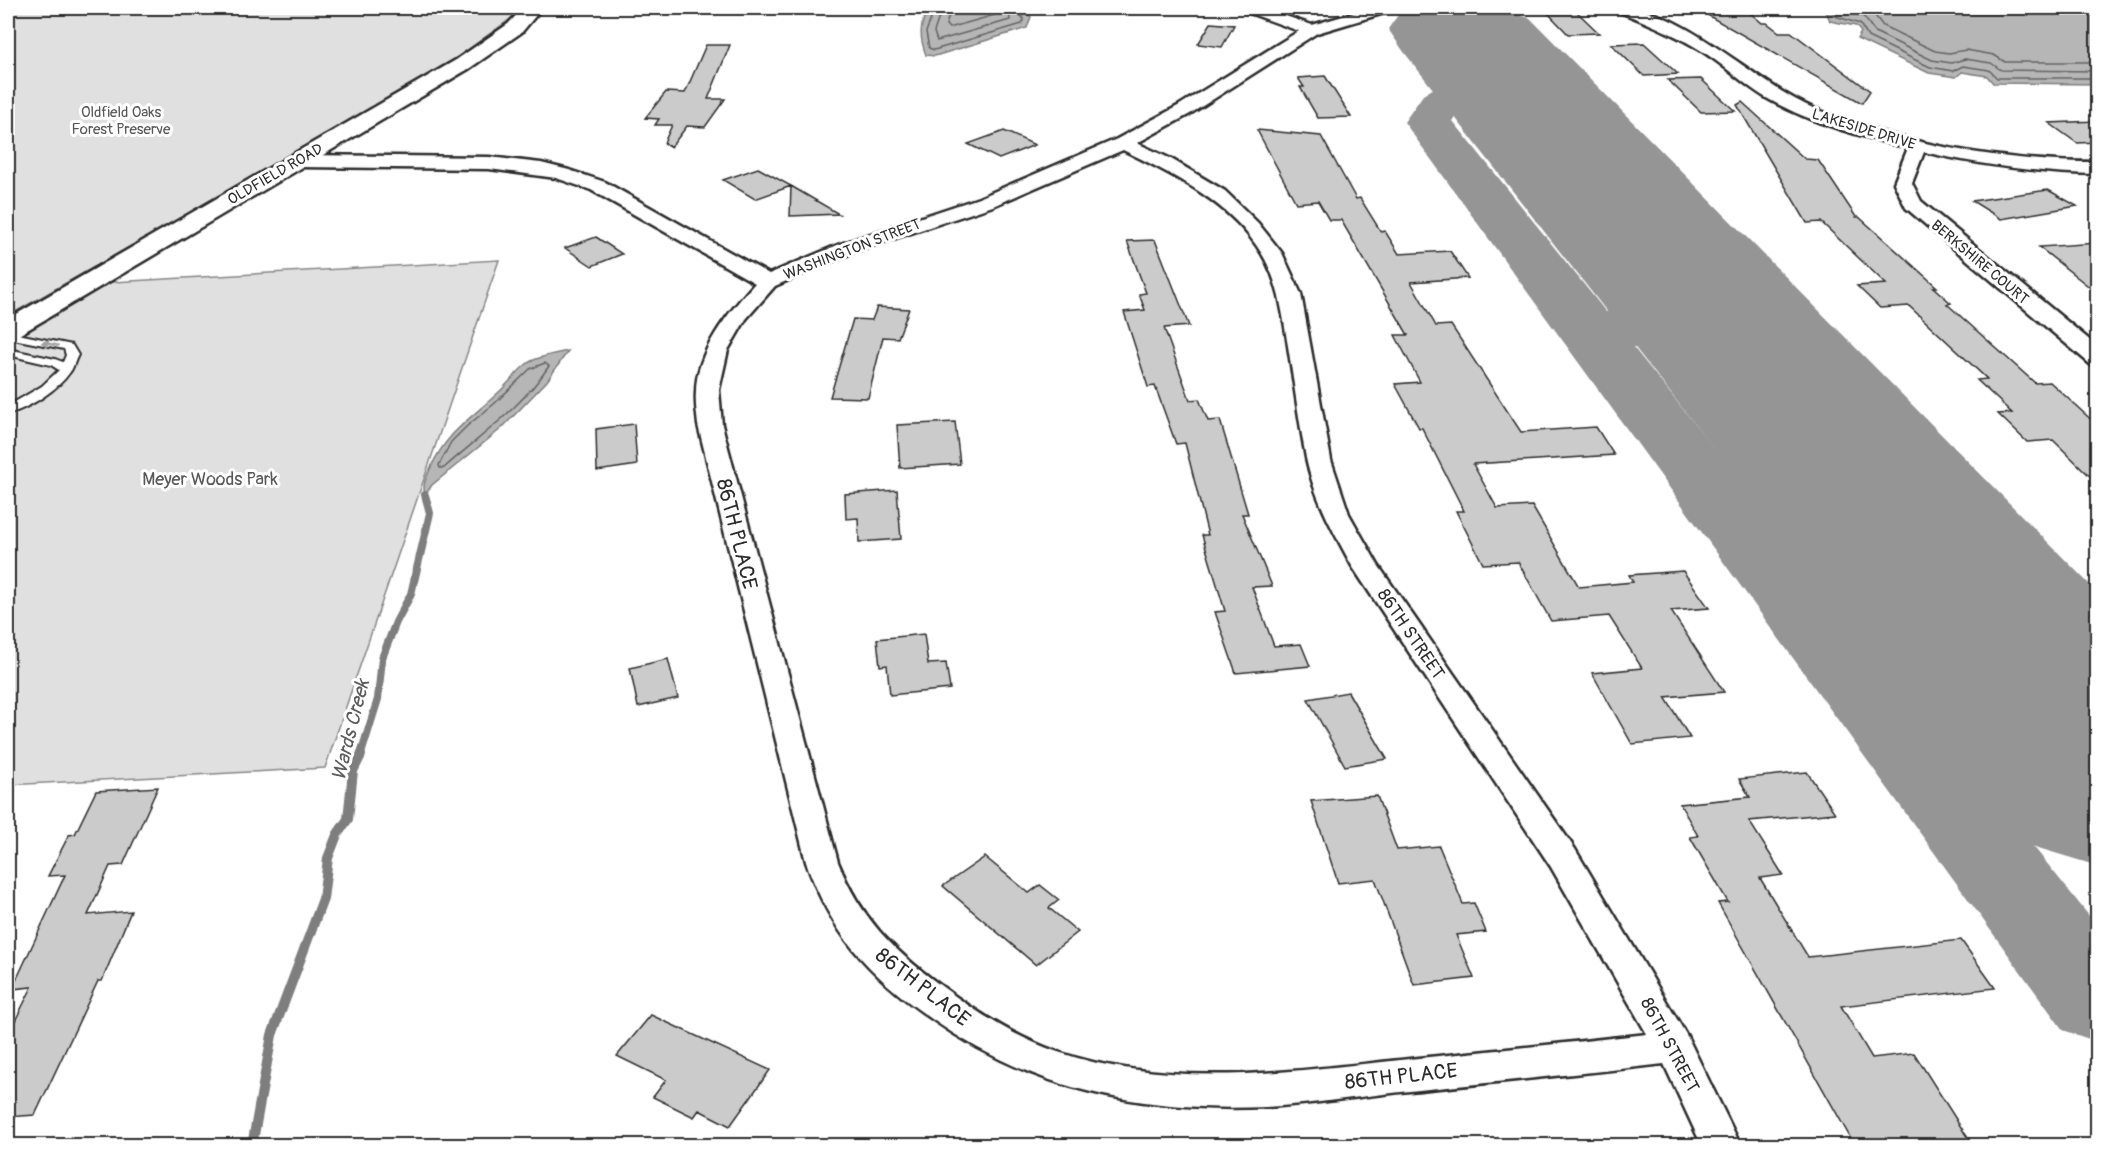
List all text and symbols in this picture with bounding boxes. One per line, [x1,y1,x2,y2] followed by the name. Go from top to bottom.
[72,103,171,139] park label: Oldfield Oaks Forest Preserve
[1810,105,1918,154] street label: LAKESIDE DRIVE
[224,139,326,209] street label: OLDFIELD ROAD
[781,215,923,284] street label: WASHINGTON STREET
[1927,216,2032,309] street label: BERKSHIRE COURT
[40,339,59,348] one-way arrow
[142,468,278,491] park label: Meyer Woods Park
[710,476,763,592] street label: 86TH PLACE
[1372,585,1449,684] street label: 86TH STREET
[326,675,376,783] water label: Wards Creek
[870,942,976,1033] street label: 86TH PLACE
[1635,994,1704,1097] street label: 86TH STREET
[1343,1057,1459,1096] street label: 86TH PLACE

